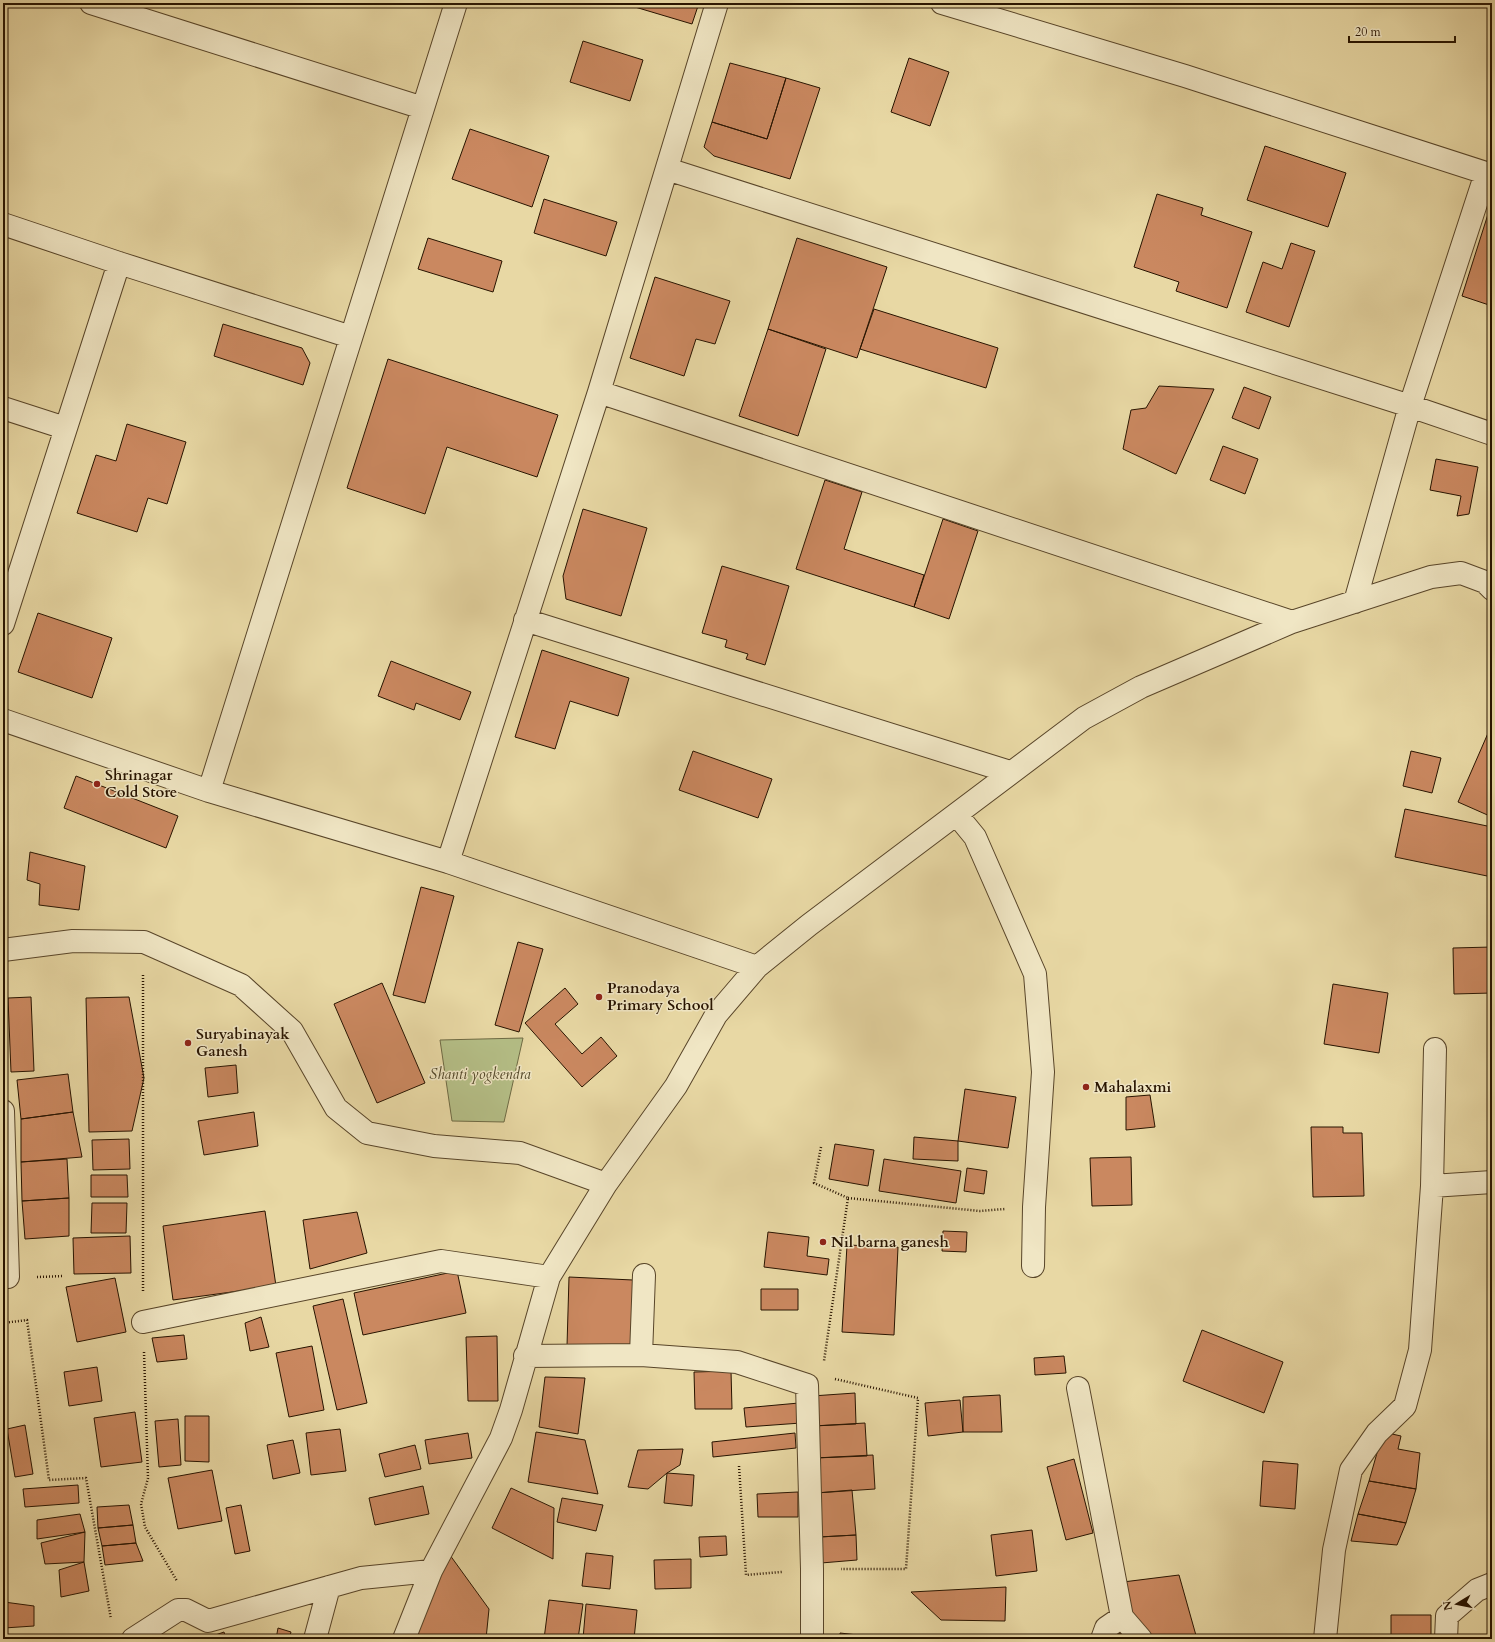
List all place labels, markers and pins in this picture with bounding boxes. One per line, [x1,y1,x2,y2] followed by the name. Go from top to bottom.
[105,765,177,802] place label: Shrinagar Cold Store
[92,779,102,789] marker: Shrinagar Cold Store
[607,978,714,1015] place label: Pranodaya Primary School
[594,992,604,1002] marker: Pranodaya Primary School
[196,1024,290,1061] place label: Suryabinayak Ganesh
[183,1038,193,1048] marker: Suryabinayak Ganesh
[1094,1077,1172,1097] place label: Mahalaxmi
[1081,1082,1091,1092] marker: Mahalaxmi
[831,1232,949,1252] place label: Nil barna ganesh
[818,1237,828,1247] marker: Nil barna ganesh

